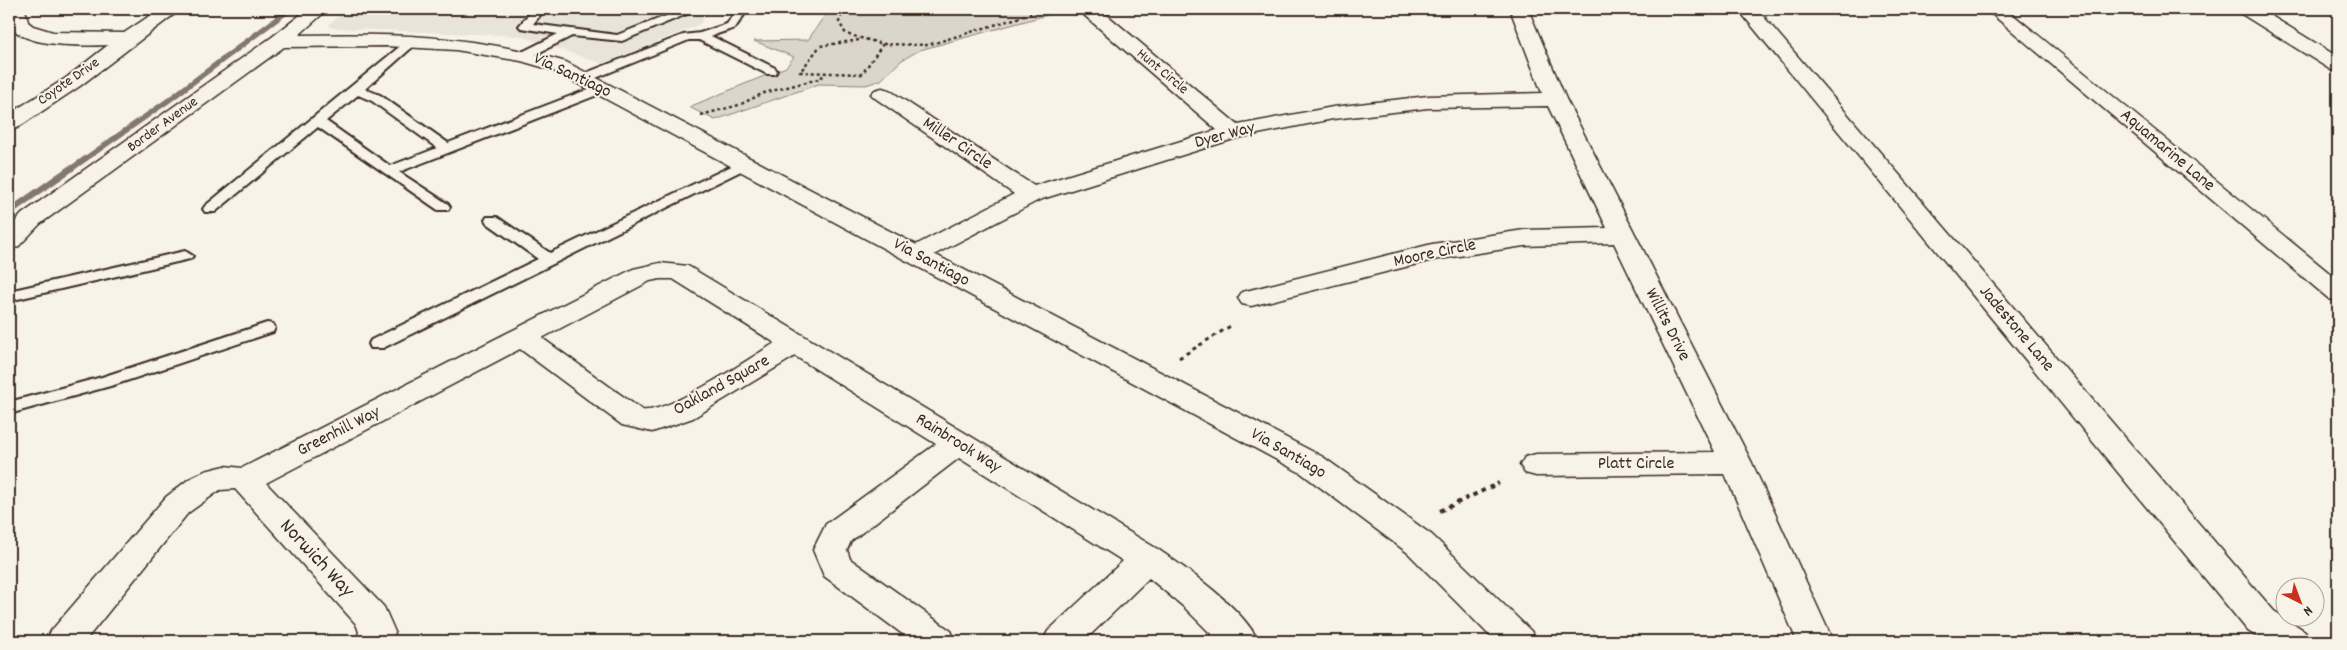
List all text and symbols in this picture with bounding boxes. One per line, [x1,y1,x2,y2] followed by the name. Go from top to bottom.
[1131,44,1193,101] street label: Hunt Circle
[529,47,615,105] street label: Via Santiago
[33,52,105,111] street label: Coyote Drive
[123,91,203,158] street label: Border Avenue
[2114,104,2220,198] street label: Aquamarine Lane
[917,111,997,177] street label: Miller Circle
[1192,116,1259,156] street label: Dyer Way
[888,232,974,294] street label: Via Santiago
[1392,233,1479,275] street label: Moore Circle
[1972,280,2060,378] street label: Jadestone Lane
[1638,284,1696,366] street label: Willits Drive
[669,349,775,423] street label: Oakland Square
[293,400,385,464] street label: Greenhill Way
[910,408,1006,481] street label: Rainbrook Way
[1246,422,1330,486] street label: Via Santiago
[1598,452,1674,477] street label: Platt Circle
[272,513,361,605] street label: Norwich Way
[2274,578,2324,628] north arrow
[2298,600,2317,620] text: N

